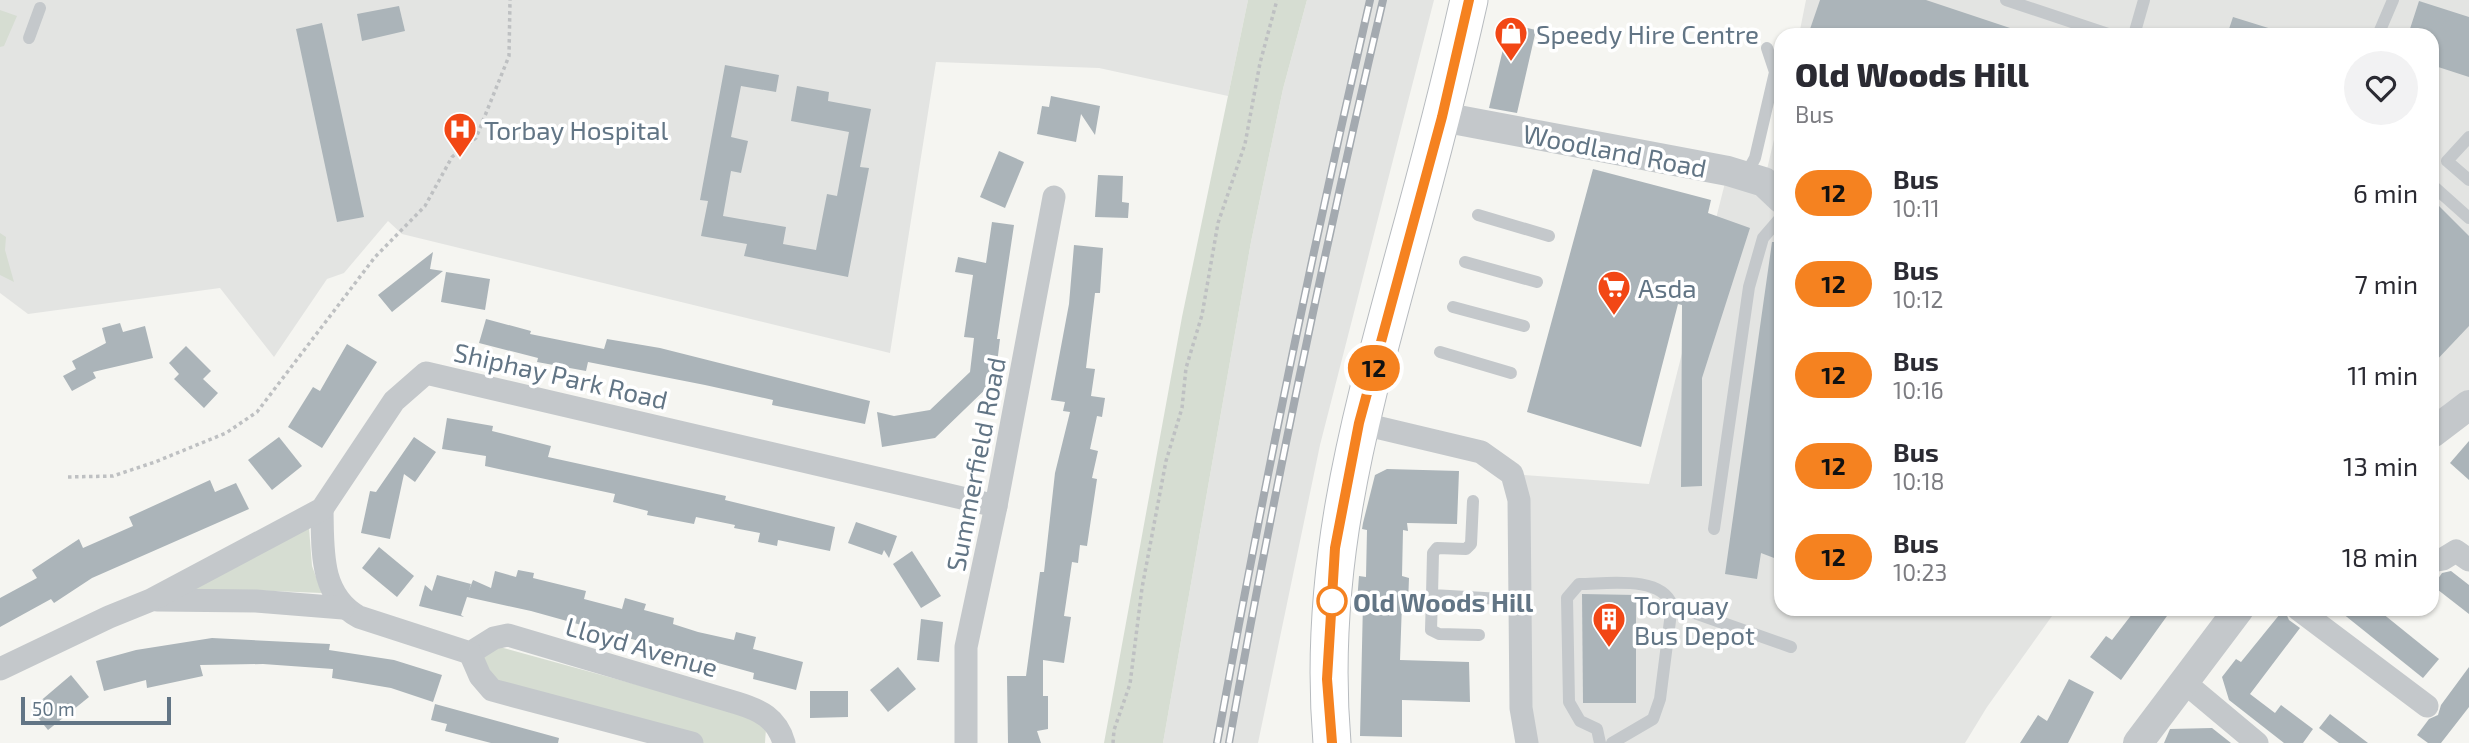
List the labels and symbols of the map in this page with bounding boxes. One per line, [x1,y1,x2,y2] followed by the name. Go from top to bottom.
[1492,14,1530,63] shop icon: Speedy Hire Centre
[1536,18,1759,49] place label: Speedy Hire Centre
[441,110,479,159] hospital icon: Torbay Hospital
[484,114,669,145] place label: Torbay Hospital
[1521,117,1709,183] street label: Woodland Road
[1595,268,1633,317] supermarket icon: Asda
[1638,272,1697,303] place label: Asda
[451,335,671,415] street label: Shiphay Park Road
[1342,345,1406,391] line badge: 12
[939,354,1011,574] street label: Summerfield Road
[1317,586,1347,616] marker: Old Woods Hill
[1353,586,1534,617] place label: Old Woods Hill
[1634,589,1755,650] place label: Torquay Bus Depot
[1590,600,1628,649] building icon: Torquay Bus Depot
[562,610,722,682] street label: Lloyd Avenue
[21,694,172,726] scale bar

